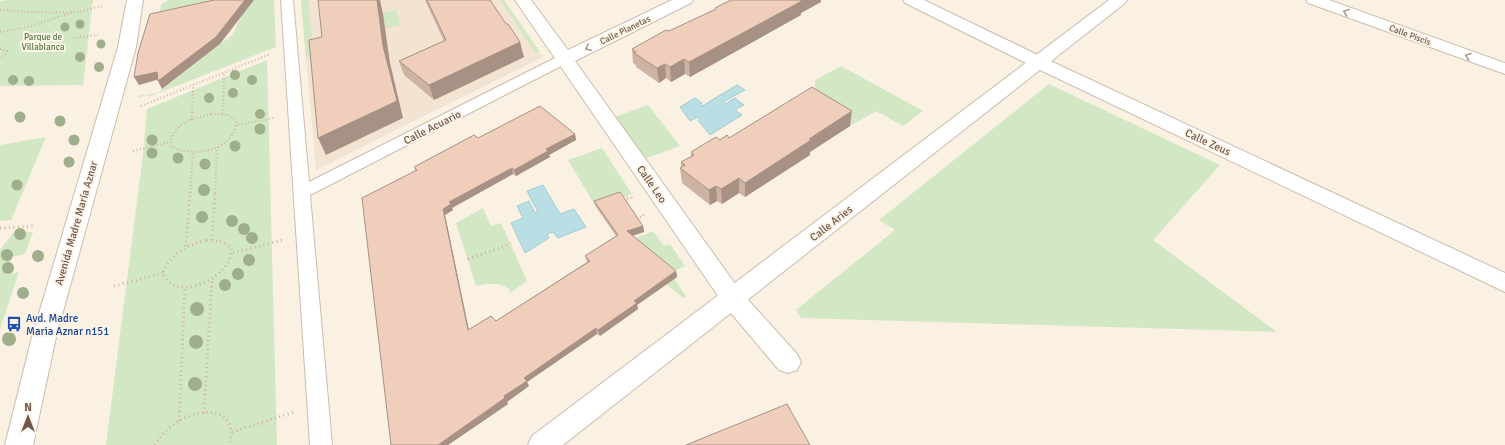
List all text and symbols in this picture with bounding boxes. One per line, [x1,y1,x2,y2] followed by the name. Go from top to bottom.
[1343,8,1350,16] one-way arrow
[598,13,652,47] street label: Calle Planetas
[1387,23,1432,48] street label: Calle Piscis
[21,32,65,53] park label: Parque de Villablanca
[584,43,592,51] one-way arrow
[1465,52,1472,60] one-way arrow
[401,107,463,147] street label: Calle Acuario
[1183,126,1233,159] street label: Calle Zeus
[52,160,100,287] street label: Avenida Madre María Aznar
[634,163,669,206] street label: Calle Leo
[807,203,855,244] street label: Calle Aries
[26,312,109,338] place label: Avd. Madre Maria Aznar n151
[5,315,23,333] bus stop icon: Avd. Madre Maria Aznar n151
[8,397,48,437] north arrow
[24,401,32,414] text: N

